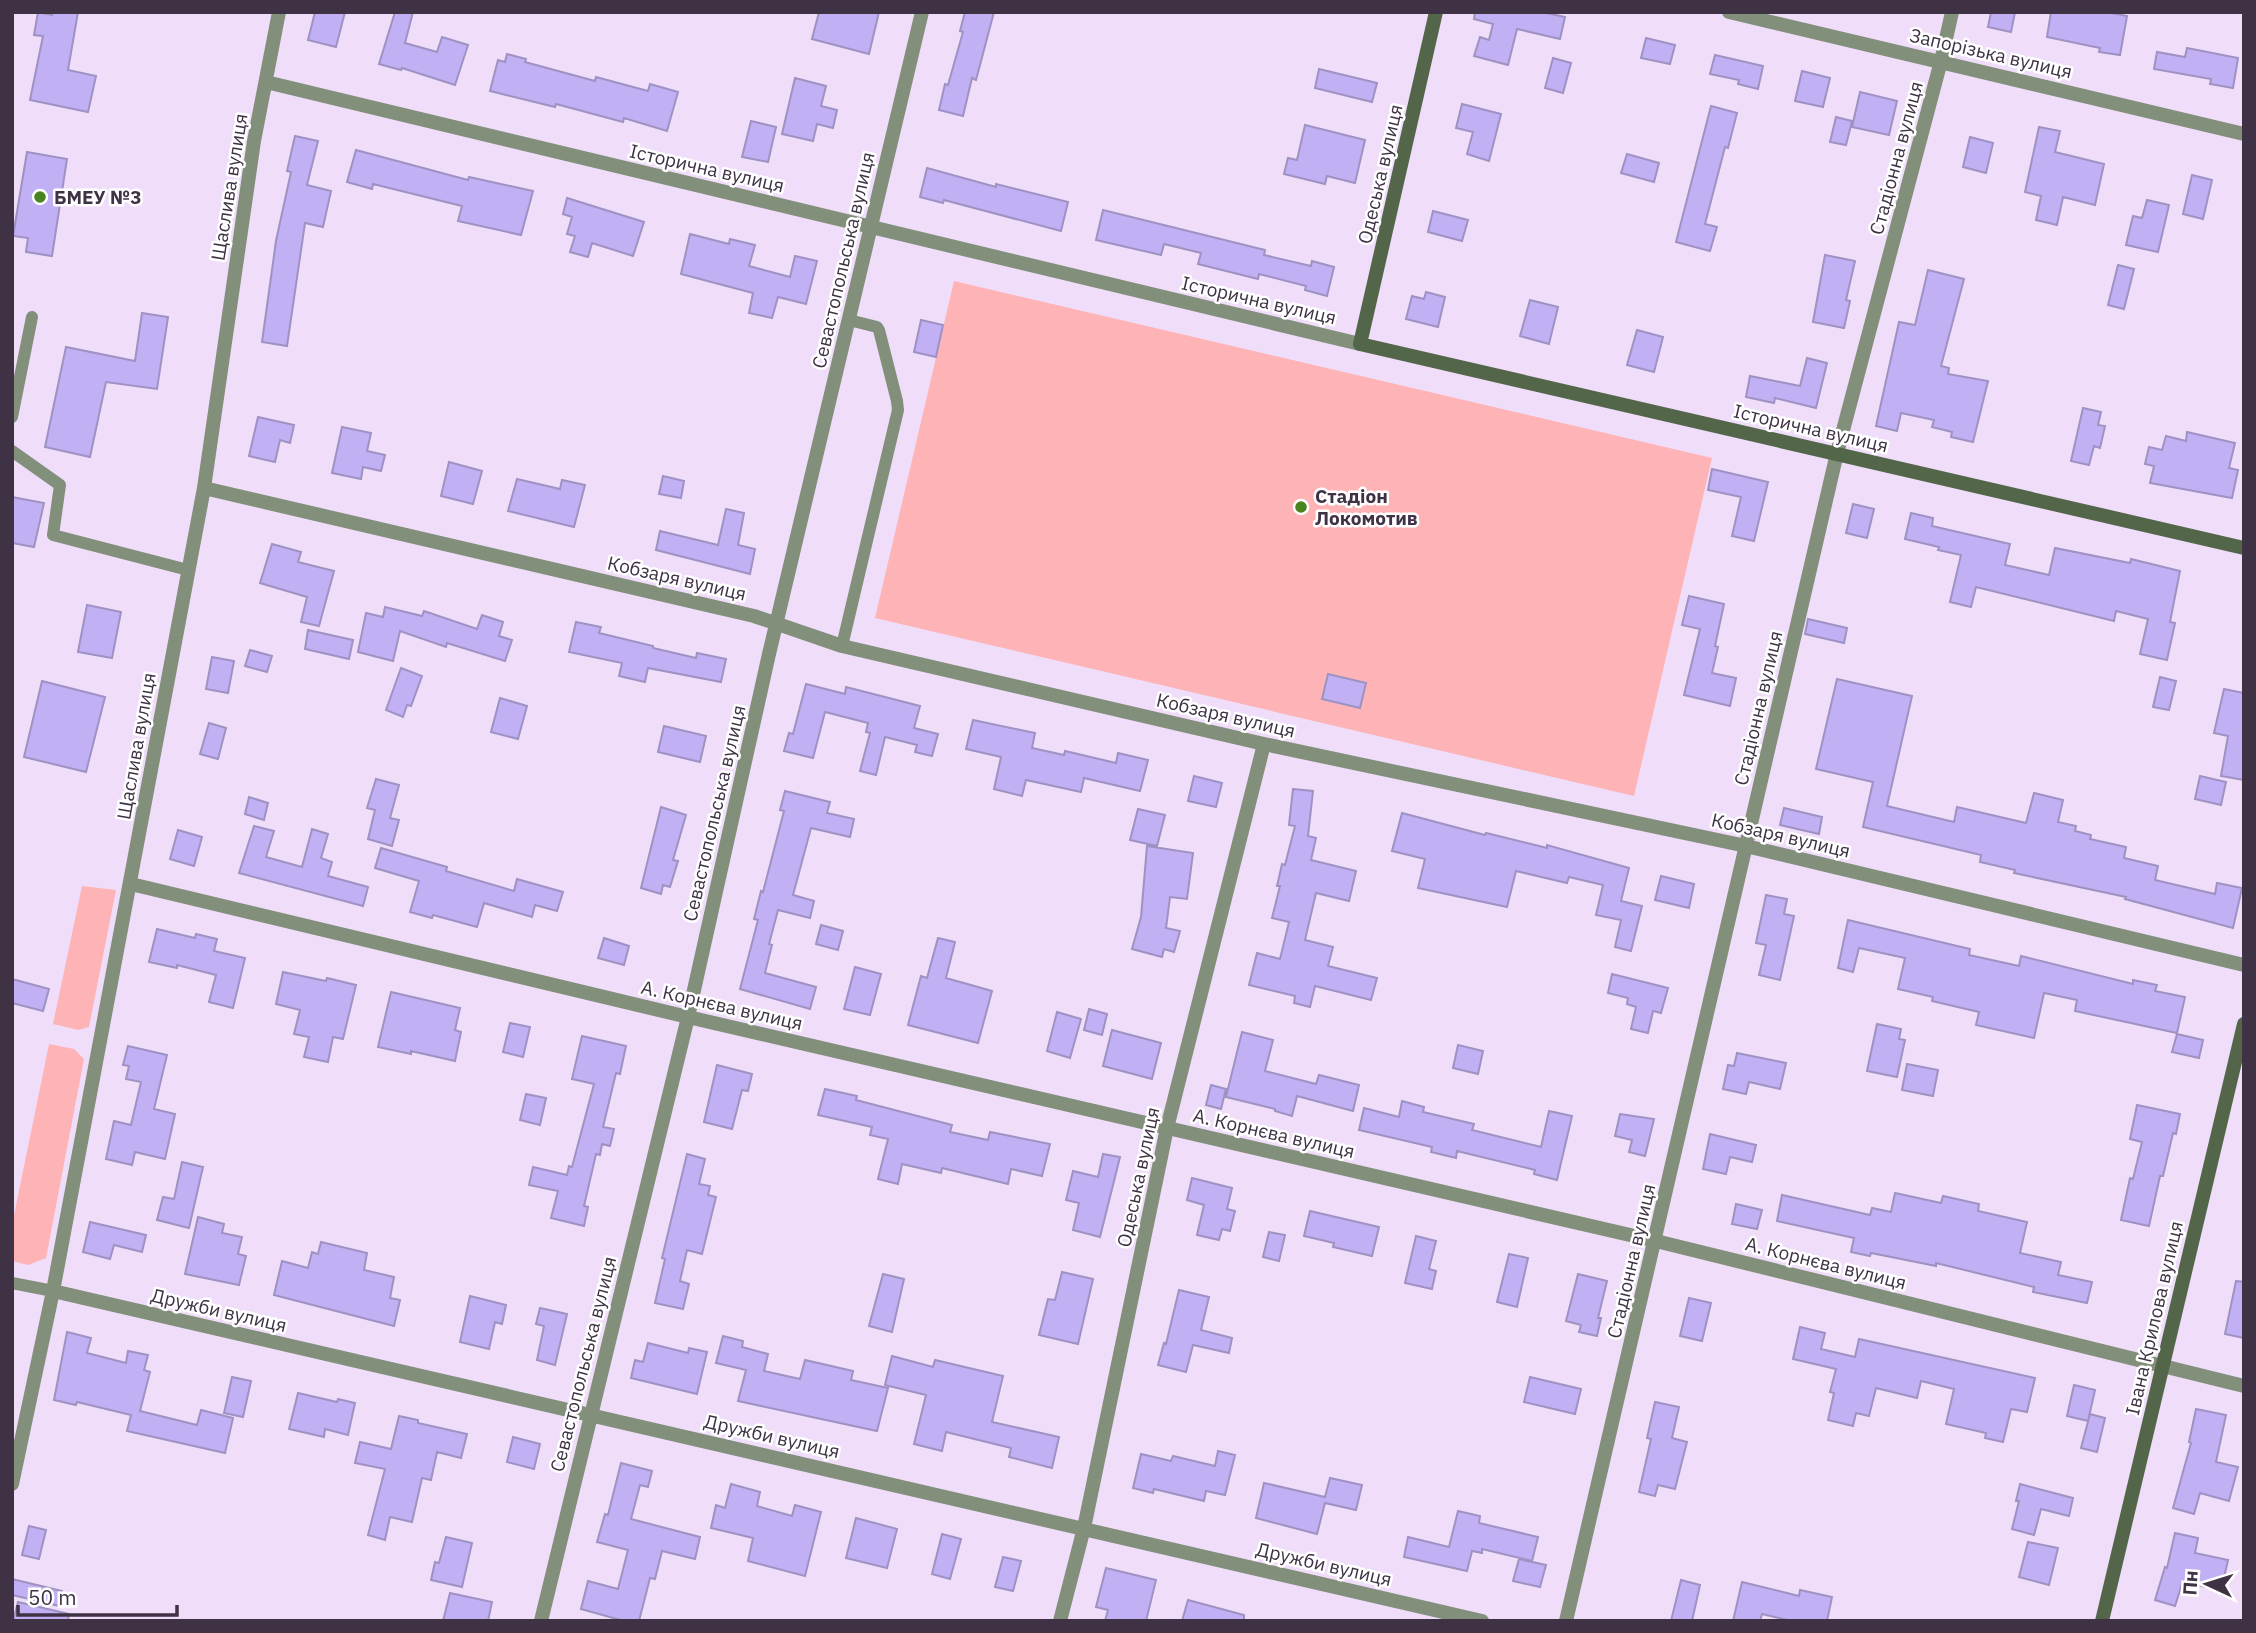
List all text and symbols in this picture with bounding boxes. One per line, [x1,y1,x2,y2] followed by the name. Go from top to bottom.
[1907,23,2075,83] street label: Запорізька вулиця
[1864,79,1928,237] street label: Стадіонна вулиця
[1352,102,1408,246] street label: Одеська вулиця
[206,112,252,262] street label: Щаслива вулиця
[627,139,787,197] street label: Історична вулиця
[806,149,880,371] street label: Севастопольська вулиця
[54,185,142,209] place label: БМЕУ №3
[32,189,48,205] marker: БМЕУ №3
[1179,271,1339,329] street label: Історична вулиця
[1731,399,1891,457] street label: Історична вулиця
[1315,484,1418,530] place label: Стадіон Локомотив
[1293,499,1309,515] marker: Стадіон Локомотив
[605,550,749,606] street label: Кобзаря вулиця
[1729,628,1787,788] street label: Стадіонна вулиця
[111,671,161,821] street label: Щаслива вулиця
[1154,687,1298,743] street label: Кобзаря вулиця
[677,702,751,924] street label: Севастопольська вулиця
[1709,807,1853,863] street label: Кобзаря вулиця
[639,975,805,1035] street label: А. Корнєва вулиця
[1191,1103,1357,1163] street label: А. Корнєва вулиця
[1111,1105,1165,1249] street label: Одеська вулиця
[1602,1181,1660,1341] street label: Стадіонна вулиця
[2120,1219,2188,1417] street label: Івана Крилова вулиця
[1743,1231,1909,1295] street label: А. Корнєва вулиця
[545,1254,621,1474] street label: Севастопольська вулиця
[149,1283,289,1337] street label: Дружби вулиця
[702,1409,842,1463] street label: Дружби вулиця
[1254,1537,1394,1591] street label: Дружби вулиця
[2172,1549,2242,1619] north arrow
[2177,1569,2203,1596] text: Пн
[18,1574,177,1618] scale bar
[28,1583,77,1611] text: 50 m

